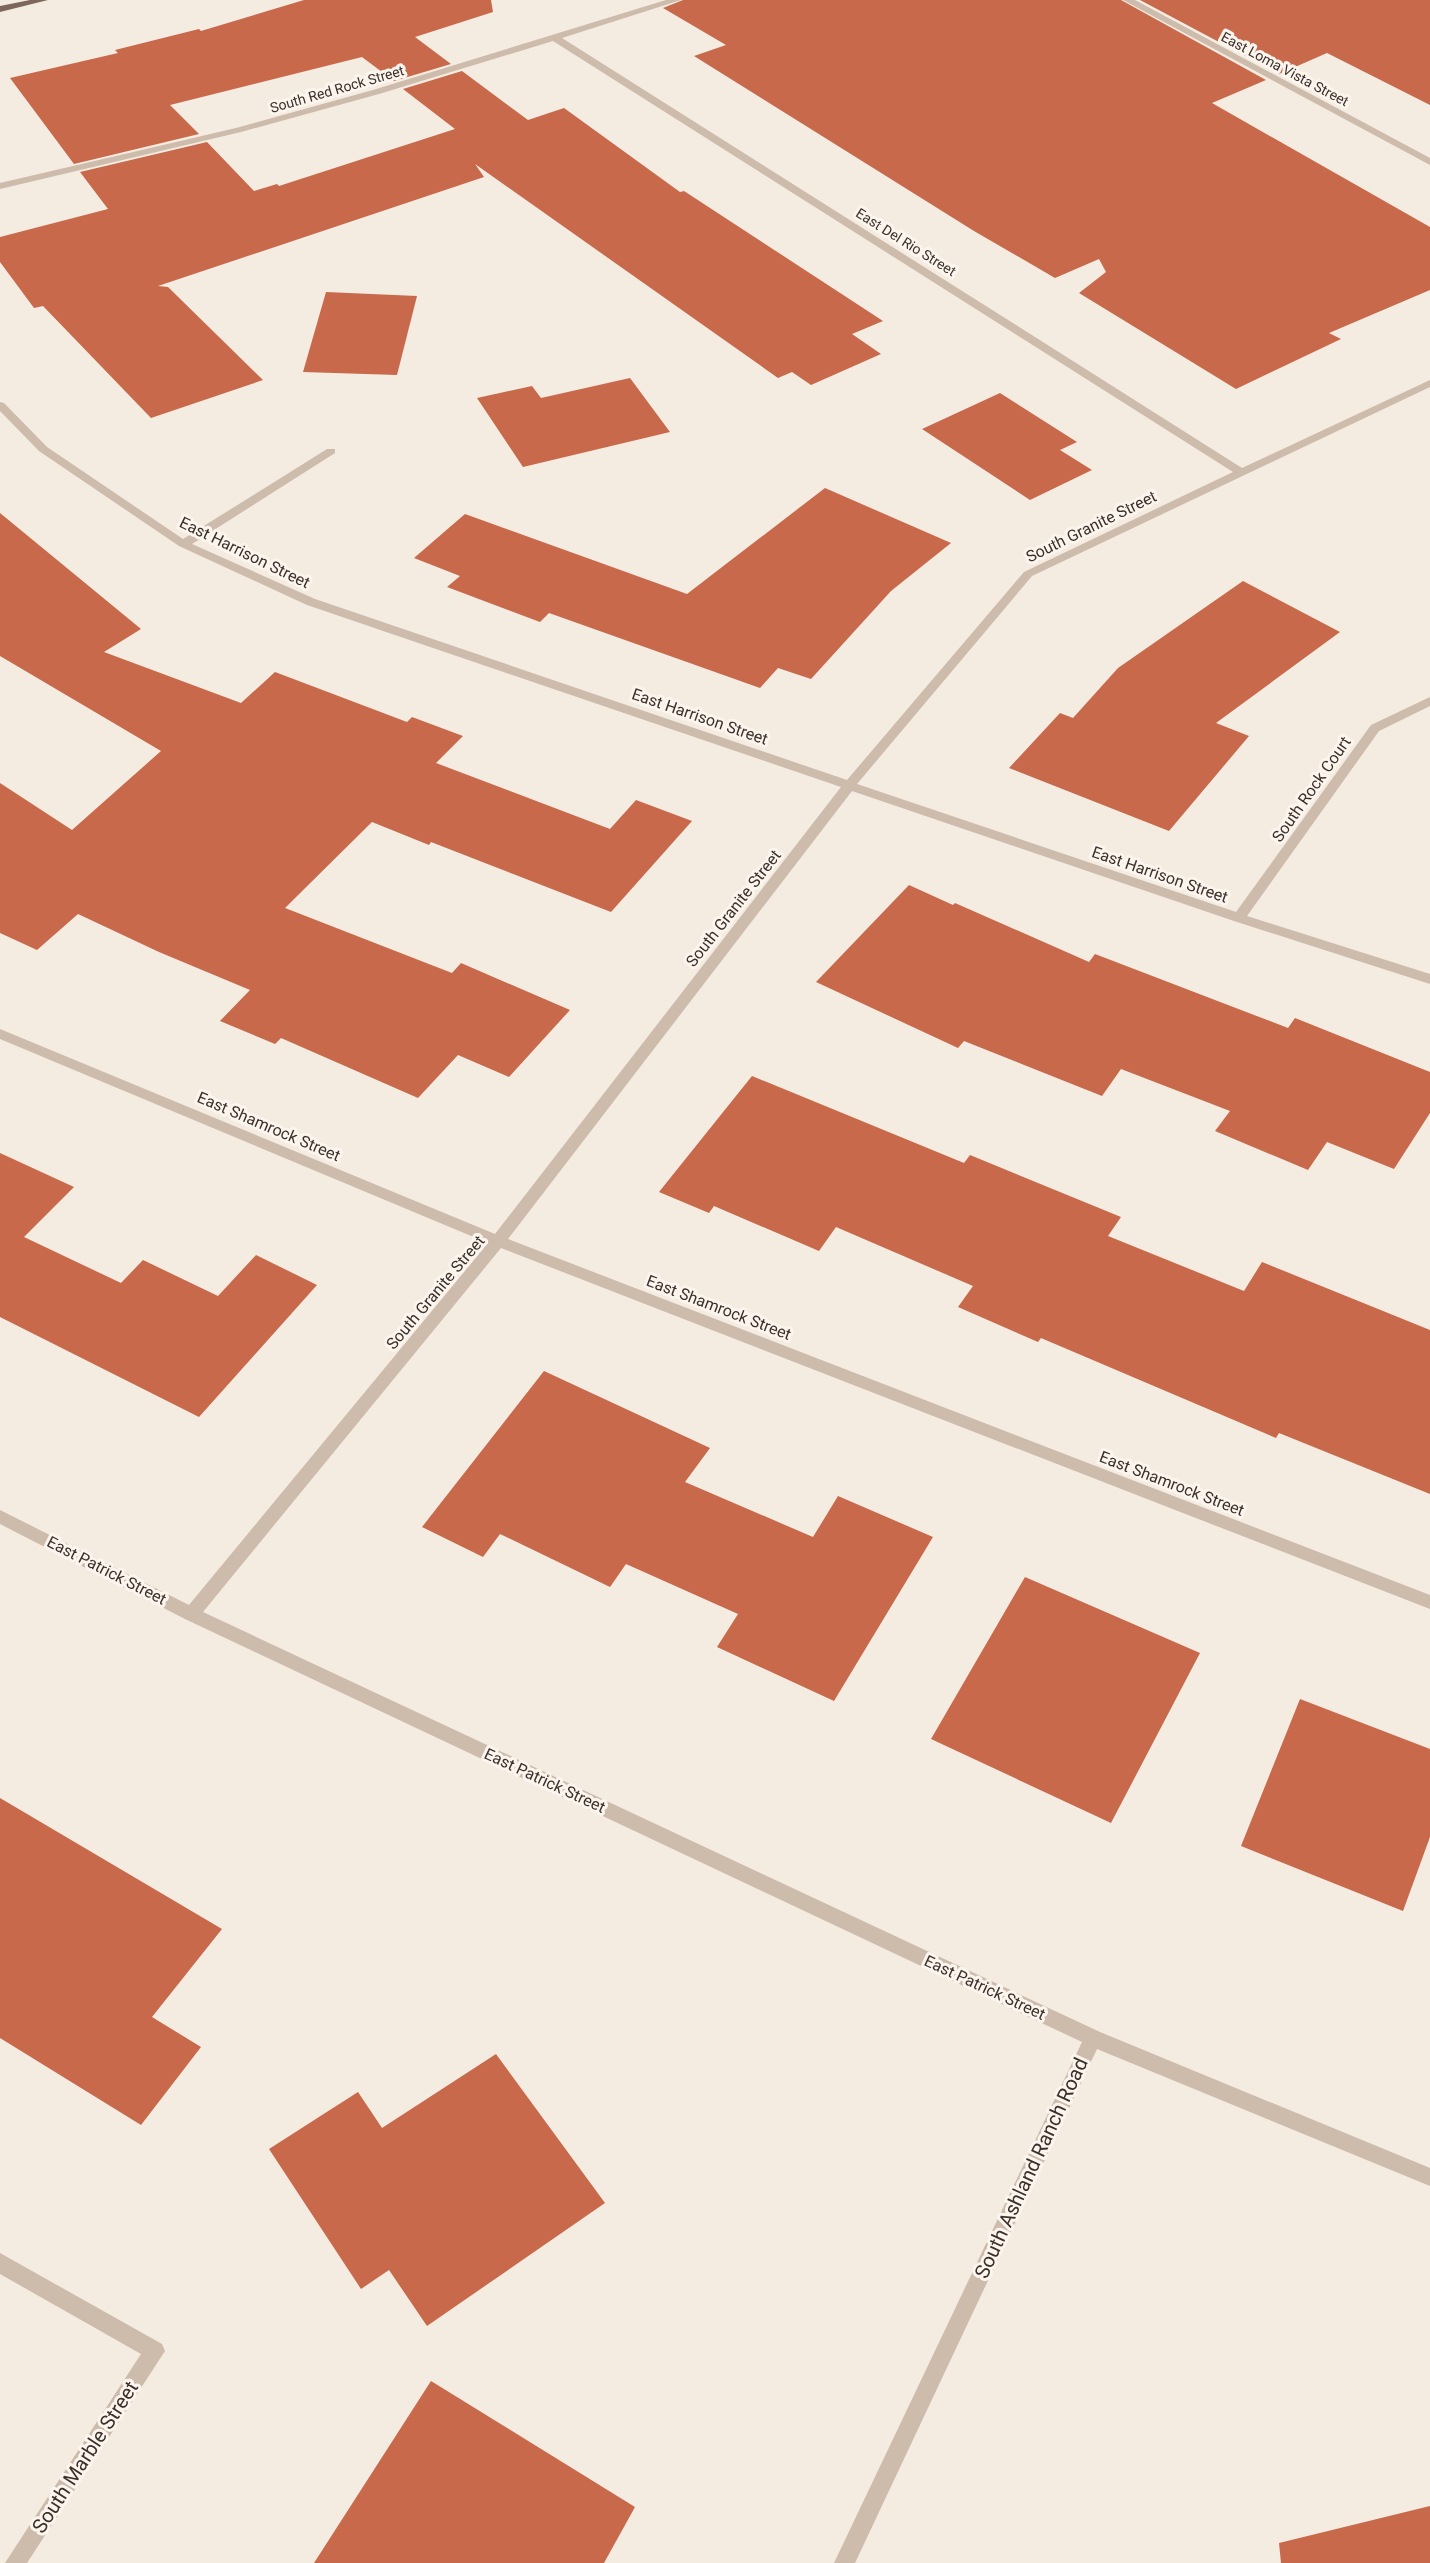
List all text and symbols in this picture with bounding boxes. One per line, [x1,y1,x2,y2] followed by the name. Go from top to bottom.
[1219,29,1352,110] street label: East Loma Vista Street
[268,62,406,116] street label: South Red Rock Street
[853,205,959,279] street label: East Del Rio Street
[1023,487,1160,566] street label: South Granite Street
[177,513,313,592] street label: East Harrison Street
[629,684,770,749] street label: East Harrison Street
[1268,733,1355,846] street label: South Rock Court
[1089,842,1230,907] street label: East Harrison Street
[682,846,785,970] street label: South Granite Street
[195,1088,343,1165] street label: East Shamrock Street
[382,1232,489,1353] street label: South Granite Street
[644,1271,794,1344] street label: East Shamrock Street
[1097,1447,1247,1520] street label: East Shamrock Street
[44,1532,170,1609] street label: East Patrick Street
[481,1744,608,1817] street label: East Patrick Street
[921,1951,1048,2024] street label: East Patrick Street
[969,2054,1093,2282] street label: South Ashland Ranch Road
[27,2377,143,2537] street label: South Marble Street

